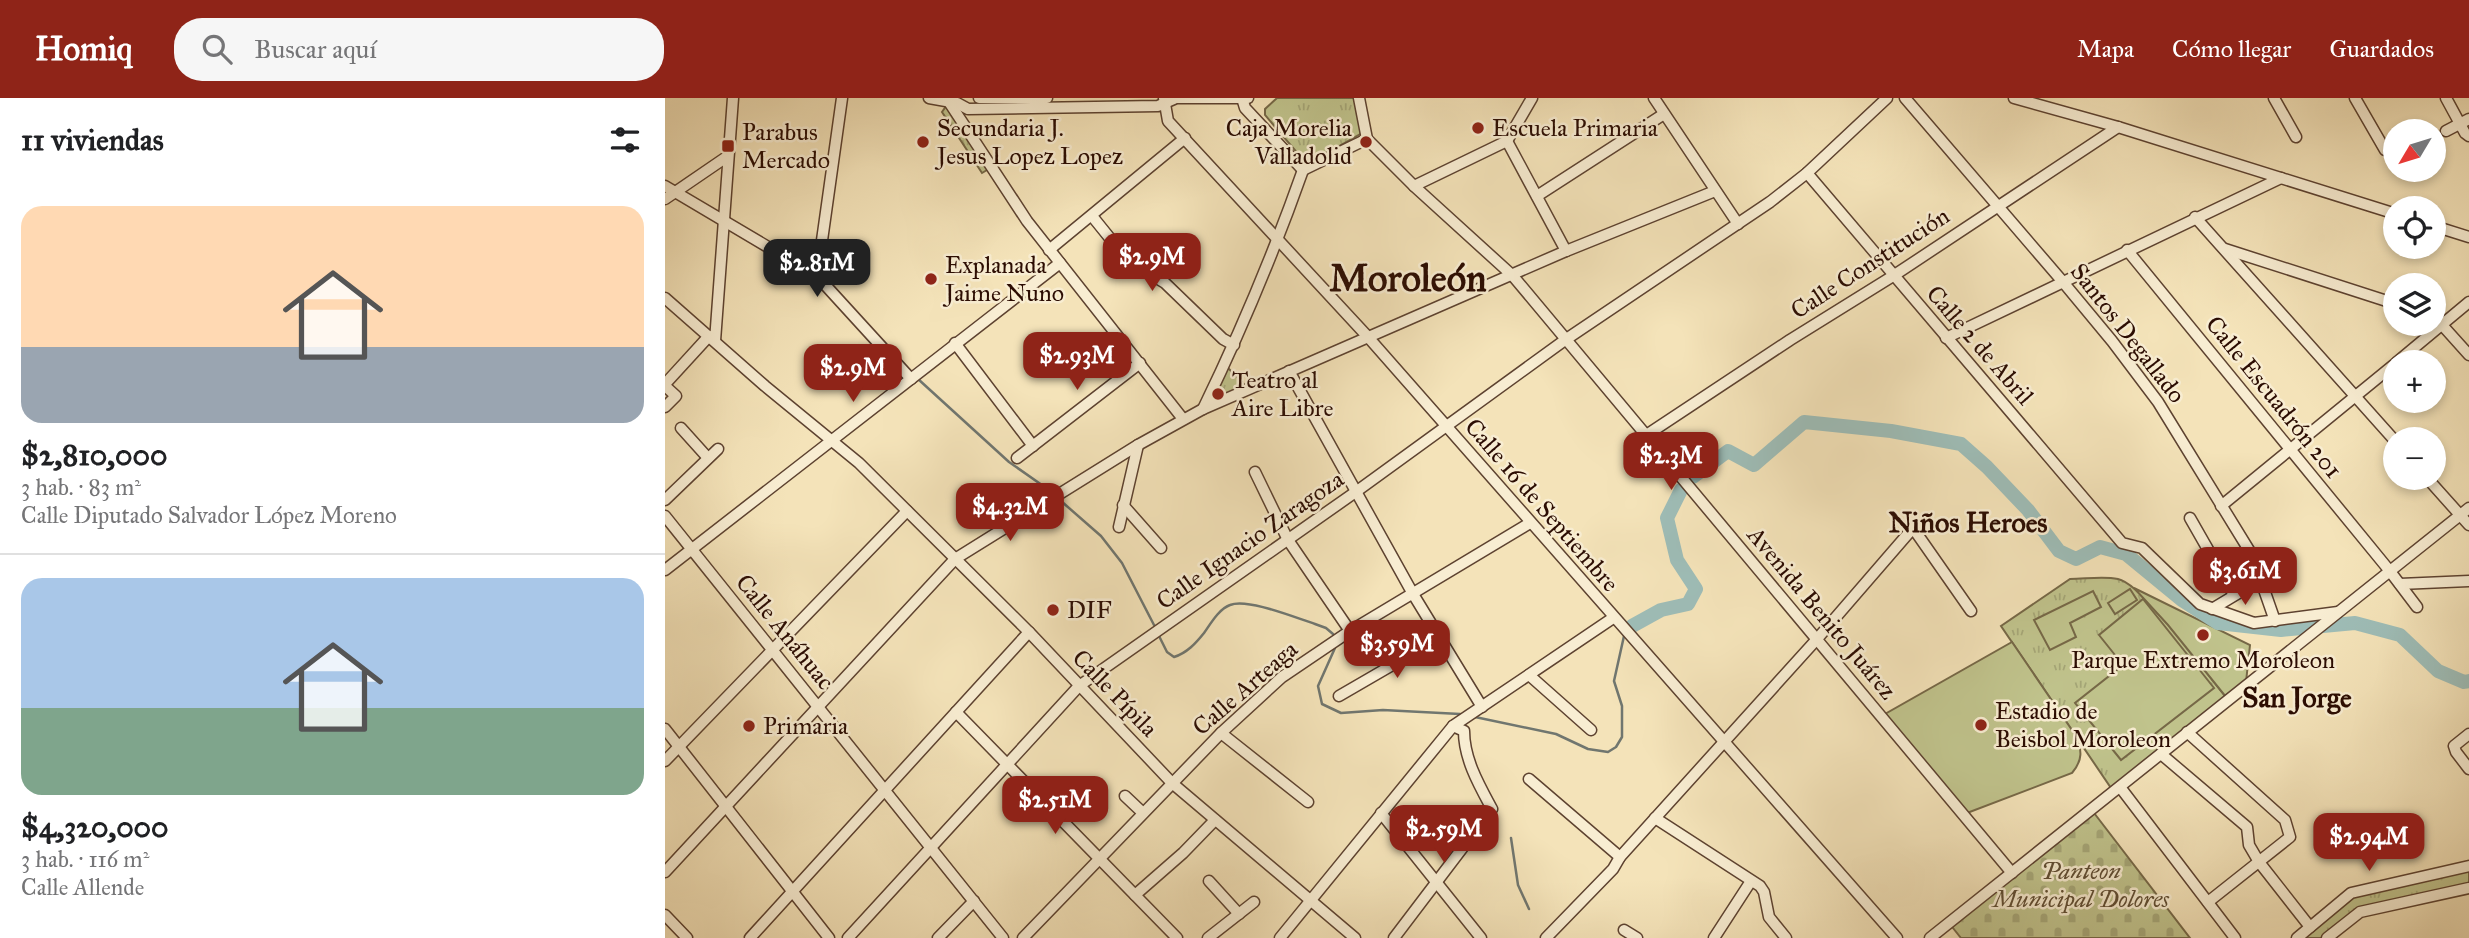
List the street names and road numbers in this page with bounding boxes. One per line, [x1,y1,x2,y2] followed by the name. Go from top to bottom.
[1785,201,1955,325] street label: Calle Constitución
[2064,257,2192,409] street label: Santos Degallado
[1920,279,2040,411] street label: Calle 2 de Abril
[2199,310,2349,484] street label: Calle Escuadrón 201
[1459,412,1625,598] street label: Calle 16 de Septiembre
[1151,464,1350,616] street label: Calle Ignacio Zaragoza
[1740,520,1903,706] street label: Avenida Benito Juárez
[729,568,841,696] street label: Calle Anáhuac
[1186,634,1304,742] street label: Calle Arteaga
[1066,643,1165,744] street label: Calle Pípila

